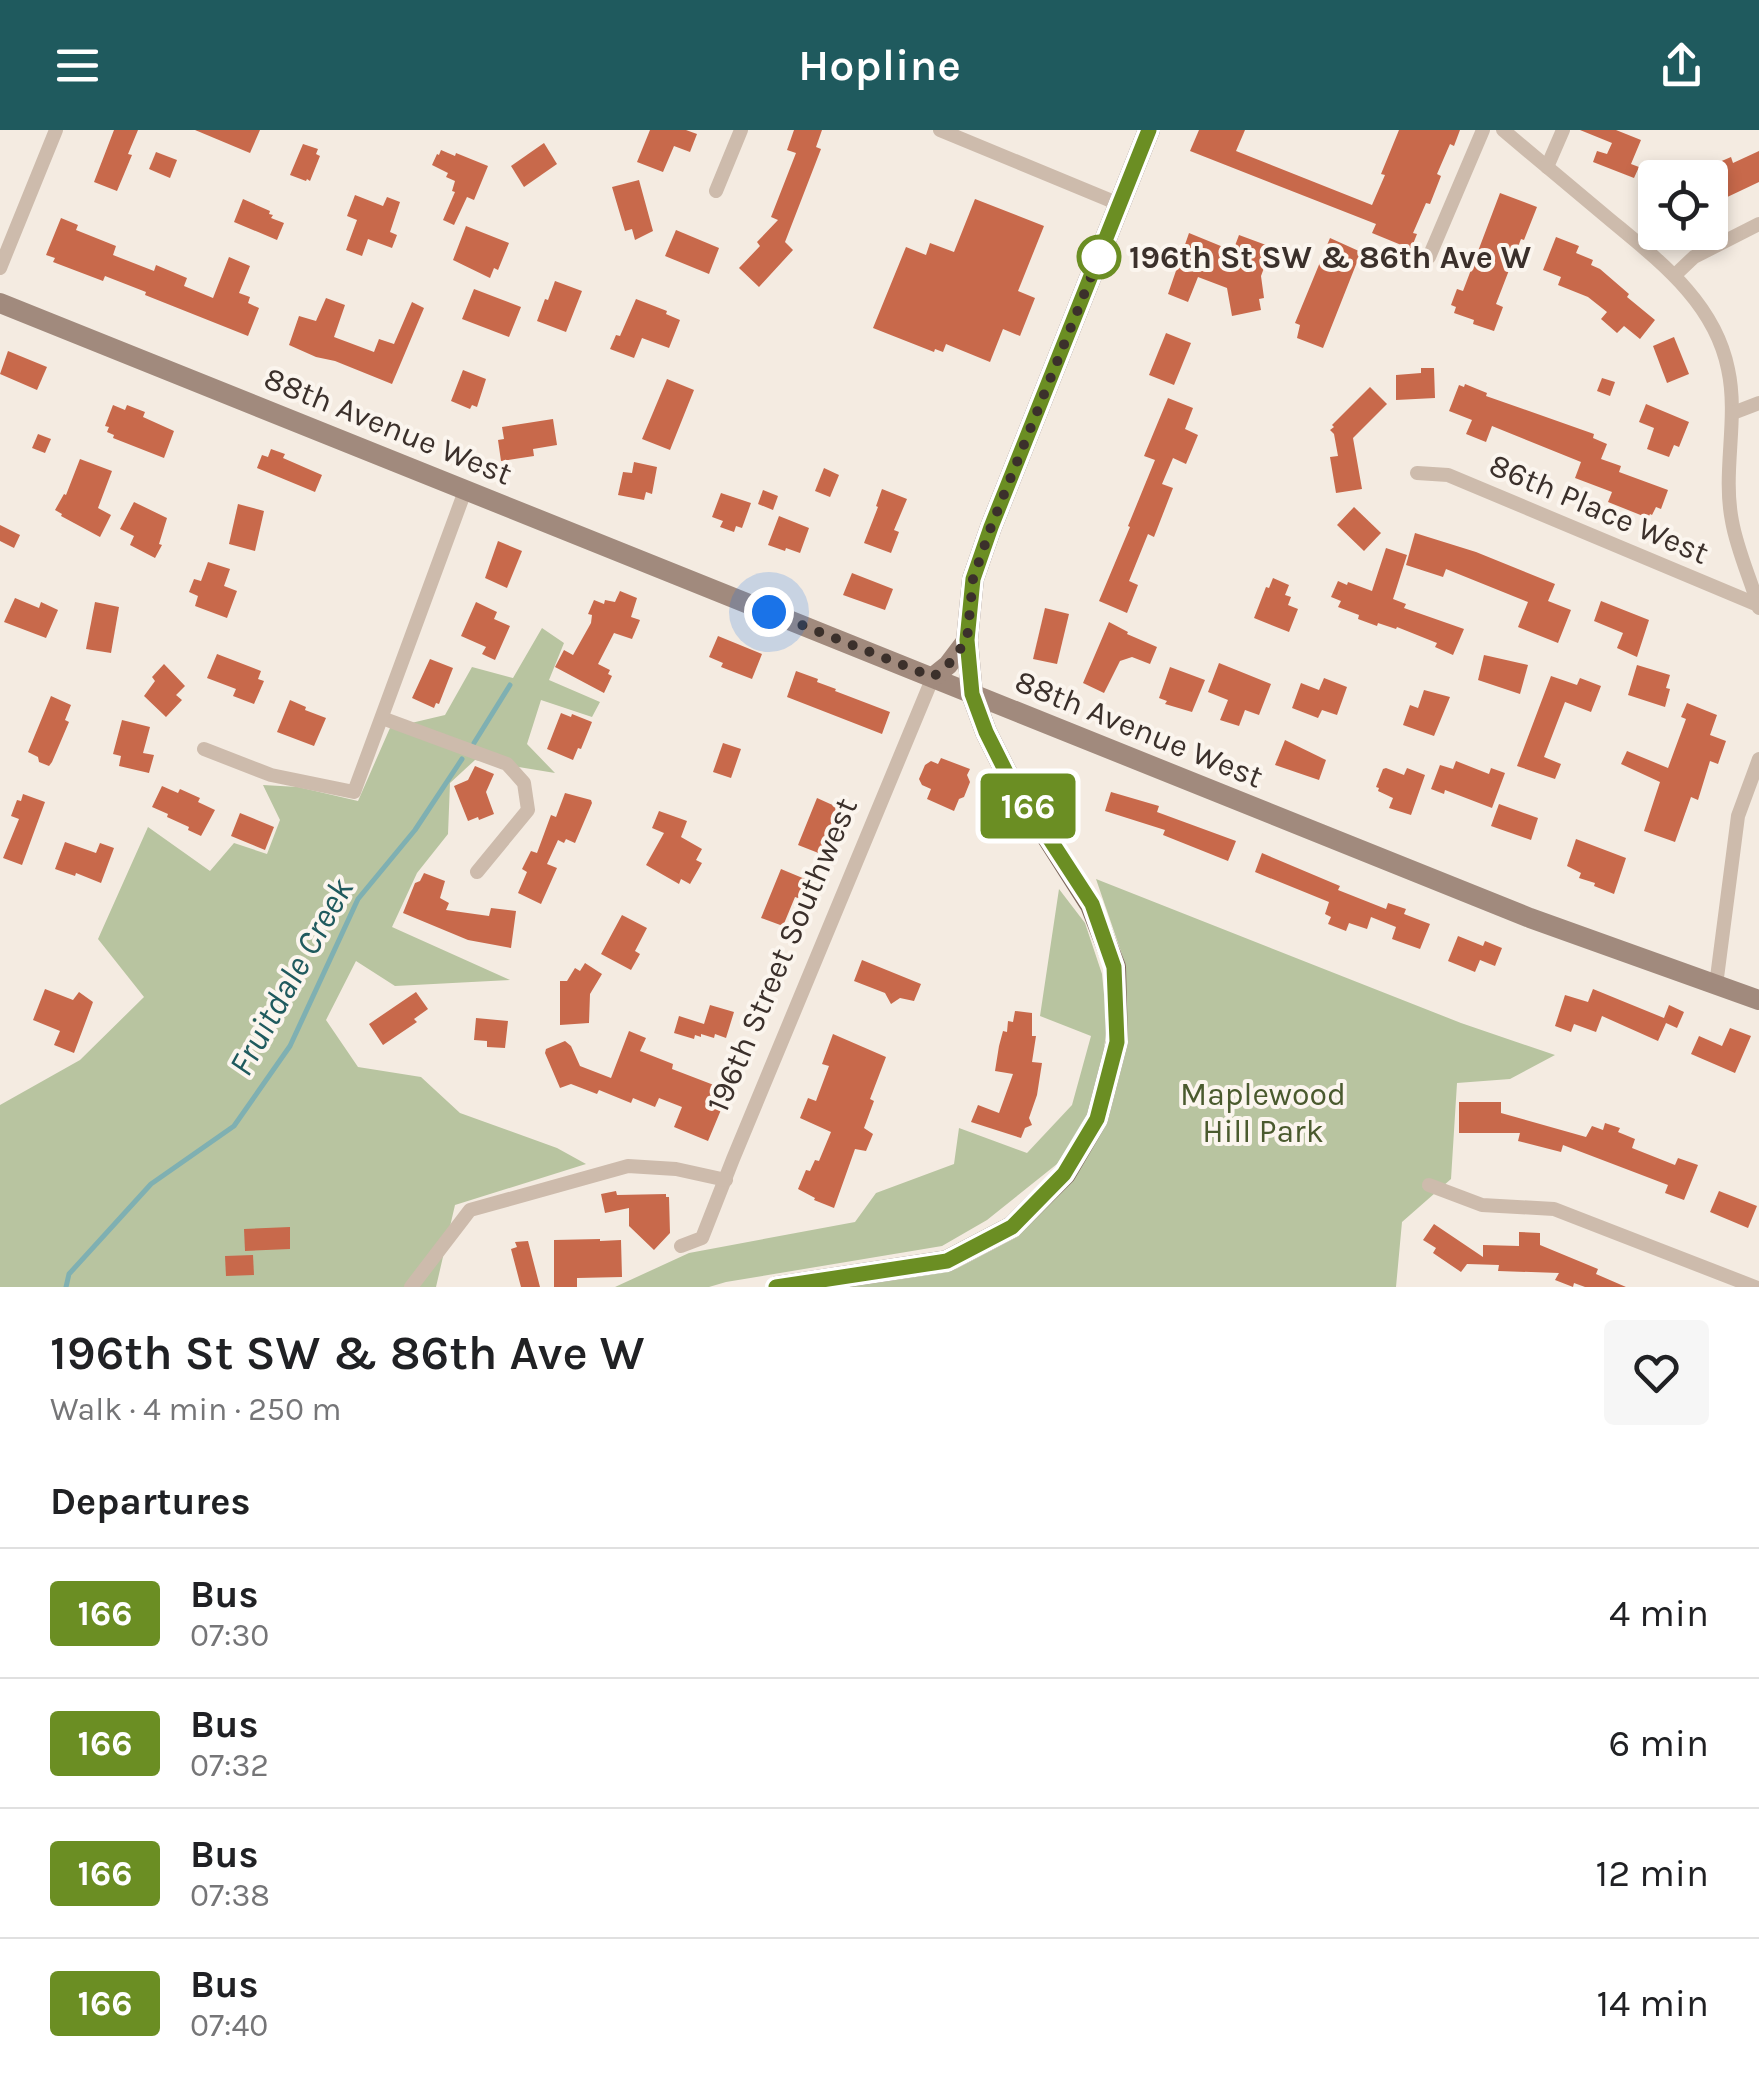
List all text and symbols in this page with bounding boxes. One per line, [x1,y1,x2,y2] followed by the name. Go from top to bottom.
[50,38,105,93] icon: menu
[1654,38,1709,93] icon: share
[798,39,961,91] text: Hopline
[1638,160,1728,250] map controls
[1638,160,1728,250] button: locate
[1078,236,1120,278] marker: 196th St SW & 86th Ave W
[1129,239,1531,276] place label: 196th St SW & 86th Ave W
[259,359,517,493] street label: 88th Avenue West
[1484,446,1714,572] street label: 86th Place West
[744,587,794,637] your location
[1010,662,1268,796] street label: 88th Avenue West
[970,774,1086,838] line badge: 166
[1001,786,1055,827] text: 166
[699,792,865,1118] street label: 196th Street Southwest
[220,871,362,1083] water label: Fruitdale Creek
[1180,1076,1346,1150] park label: Maplewood Hill Park
[1604,1320,1709,1425] button: heart
[50,1325,644,1381] text: 196th St SW & 86th Ave W
[50,1391,341,1428] text: Walk · 4 min · 250 m
[50,1479,250,1524] text: Departures
[190,1572,259,1617] text: Bus
[1609,1591,1709,1636] text: 4 min
[78,1593,132,1634] text: 166
[190,1617,269,1654] text: 07:30
[190,1702,259,1747] text: Bus
[1608,1721,1709,1766] text: 6 min
[78,1723,132,1764] text: 166
[190,1747,269,1784] text: 07:32
[190,1832,259,1877] text: Bus
[1596,1851,1709,1896] text: 12 min
[78,1853,132,1894] text: 166
[190,1877,270,1914] text: 07:38
[190,1962,259,2007] text: Bus
[1596,1981,1709,2026] text: 14 min
[78,1983,132,2024] text: 166
[190,2007,268,2044] text: 07:40

